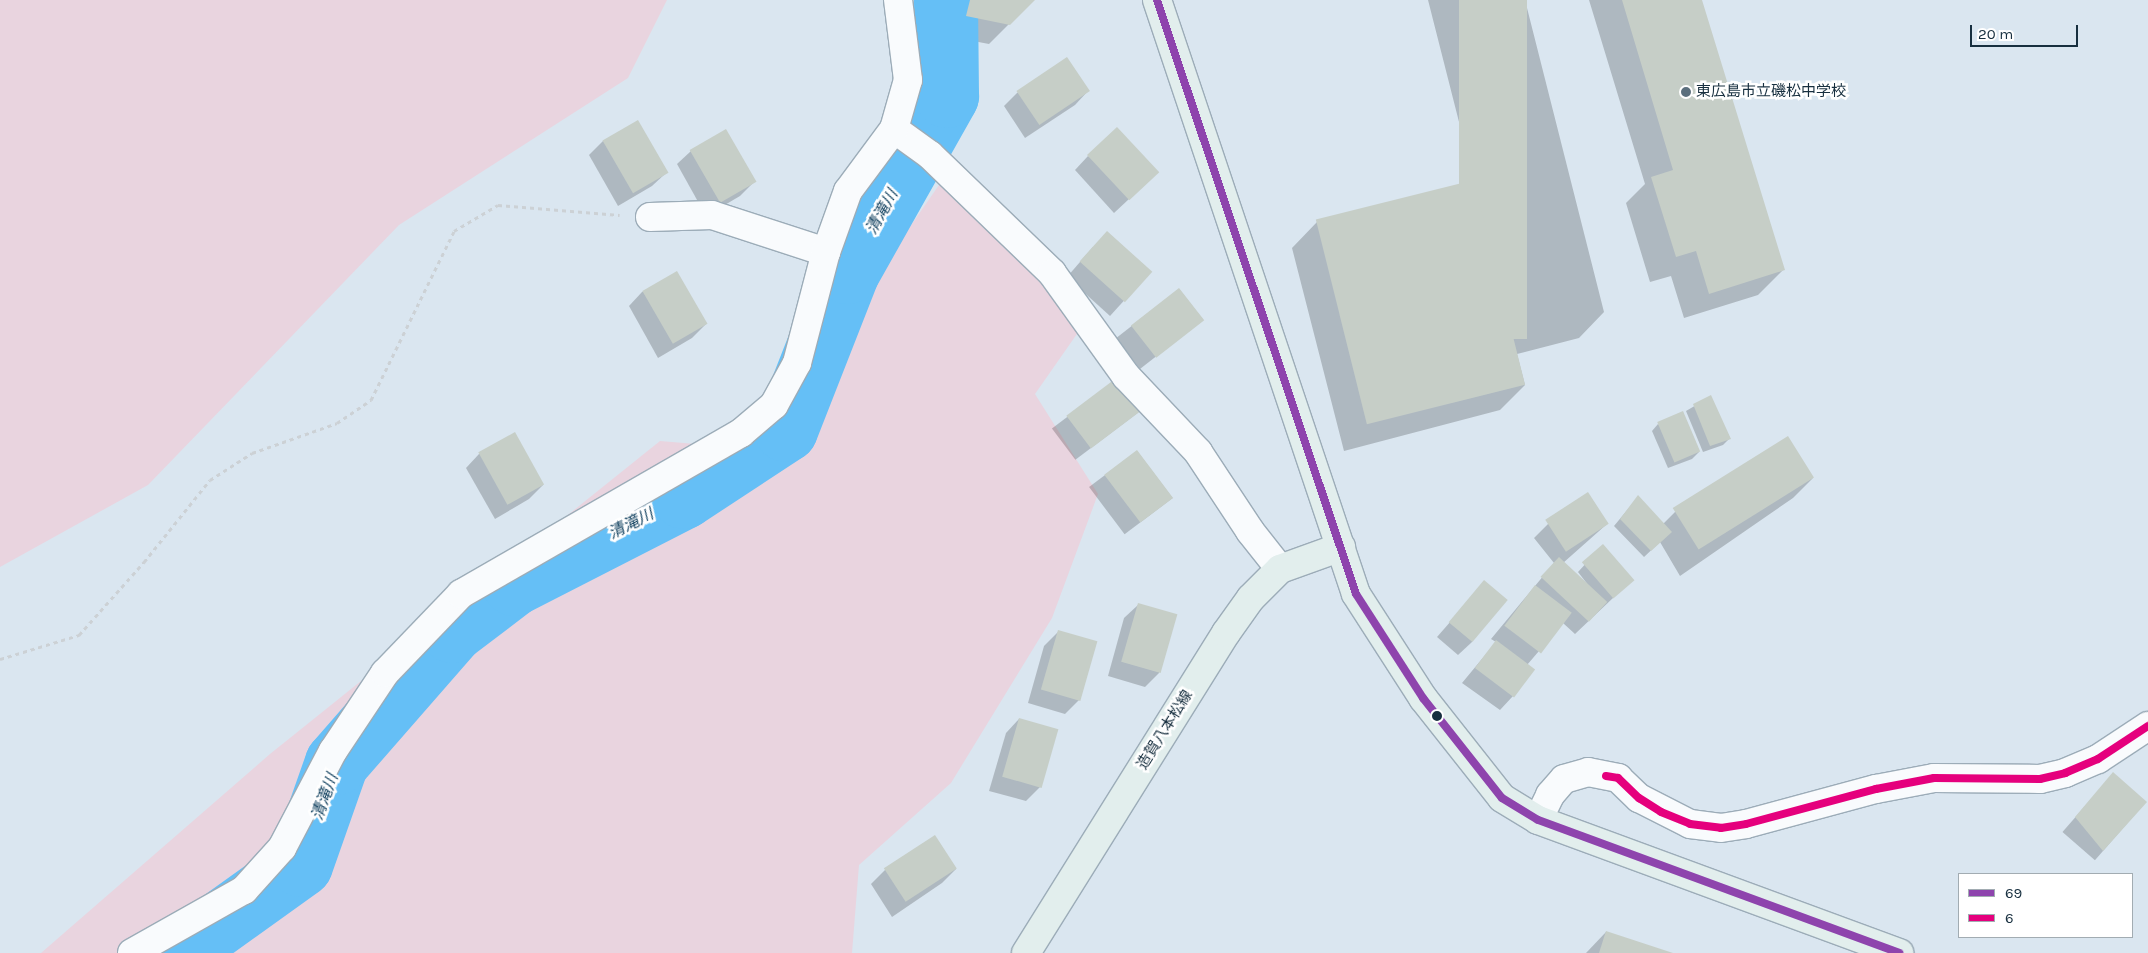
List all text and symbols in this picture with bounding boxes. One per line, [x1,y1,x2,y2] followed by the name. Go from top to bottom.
[1973,15,2080,47] scale bar
[1978,25,2013,43] text: 20 m
[1696,83,1846,101] place label: 東広島市立磯松中学校
[1680,86,1692,98] marker: 東広島市立磯松中学校
[862,186,902,238] water label: 清滝川
[605,505,657,543] water label: 清滝川
[1134,687,1196,773] street label: 造賀八本松線
[1432,711,1442,721] unlabelled marker
[308,771,342,823] water label: 清滝川
[1958,873,2133,938] legend
[2005,884,2022,902] text: 69
[2005,909,2014,927] text: 6

